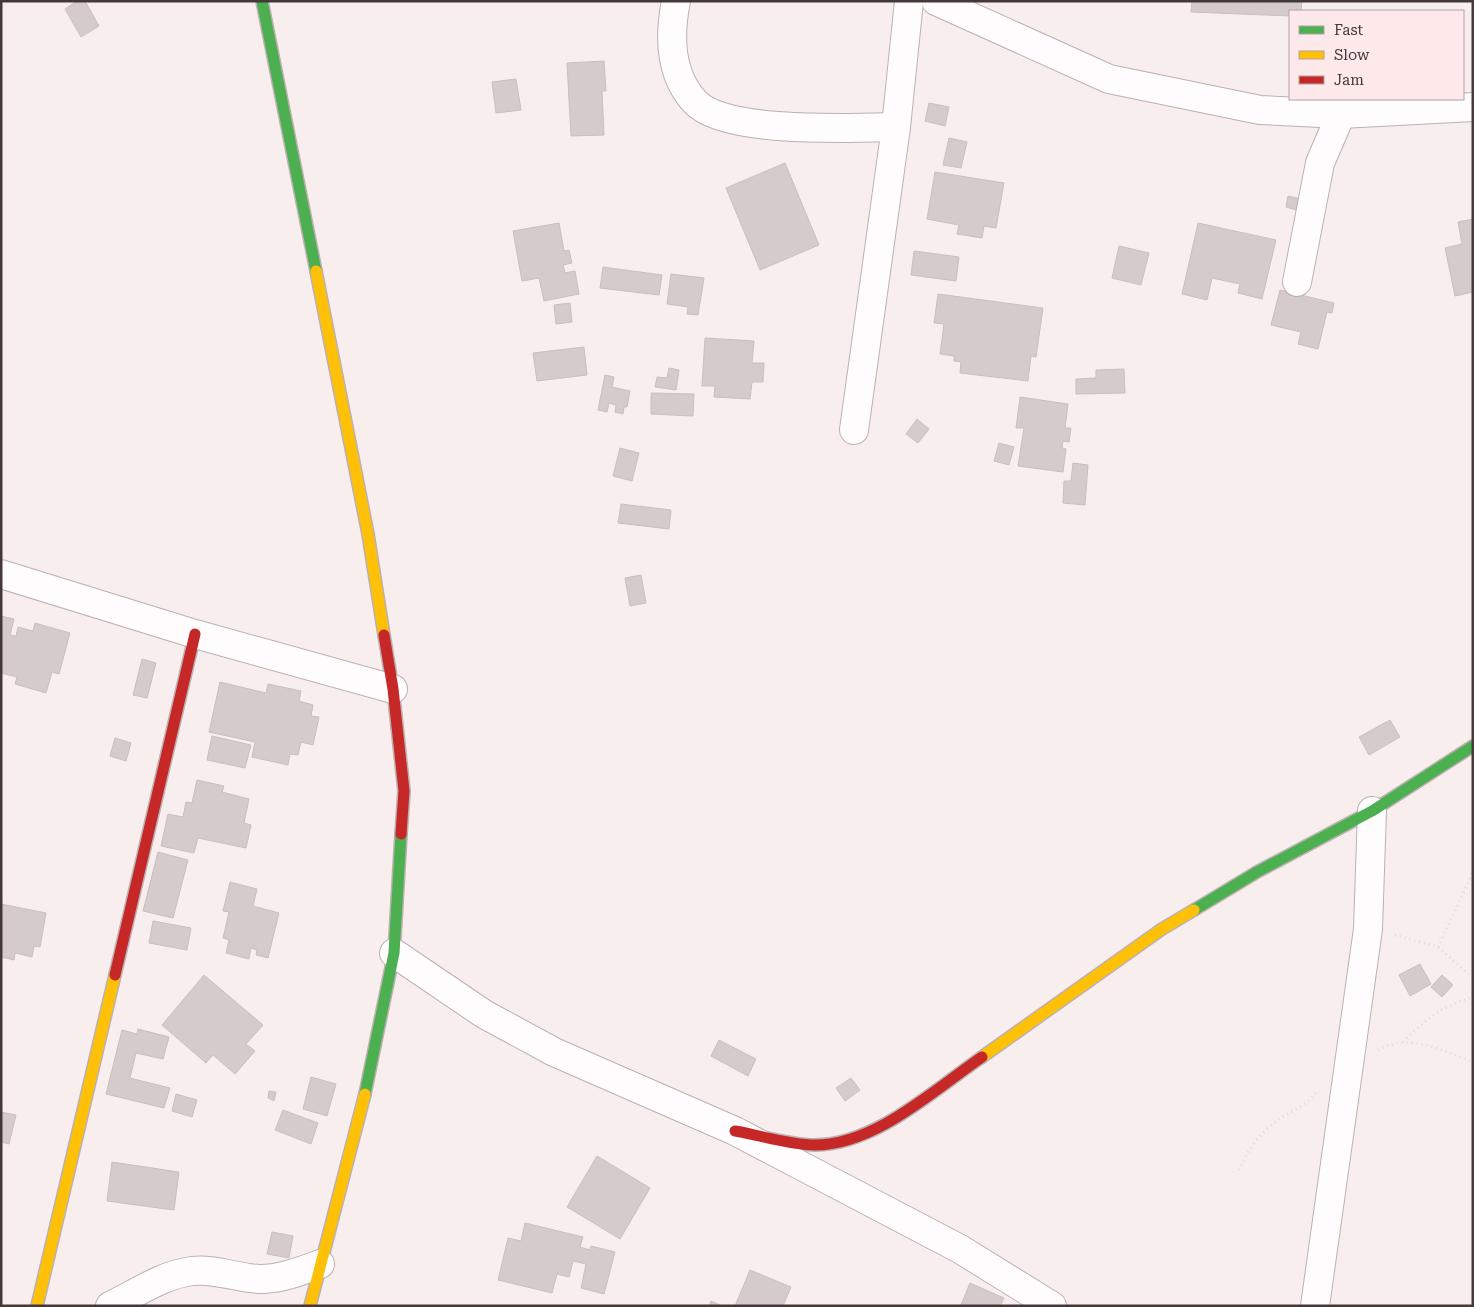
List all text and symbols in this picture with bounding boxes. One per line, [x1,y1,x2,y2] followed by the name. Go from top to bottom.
[1289,10,1464,100] legend
[1334,21,1364,39] text: Fast
[1334,46,1370,64] text: Slow
[1334,71,1364,89] text: Jam

